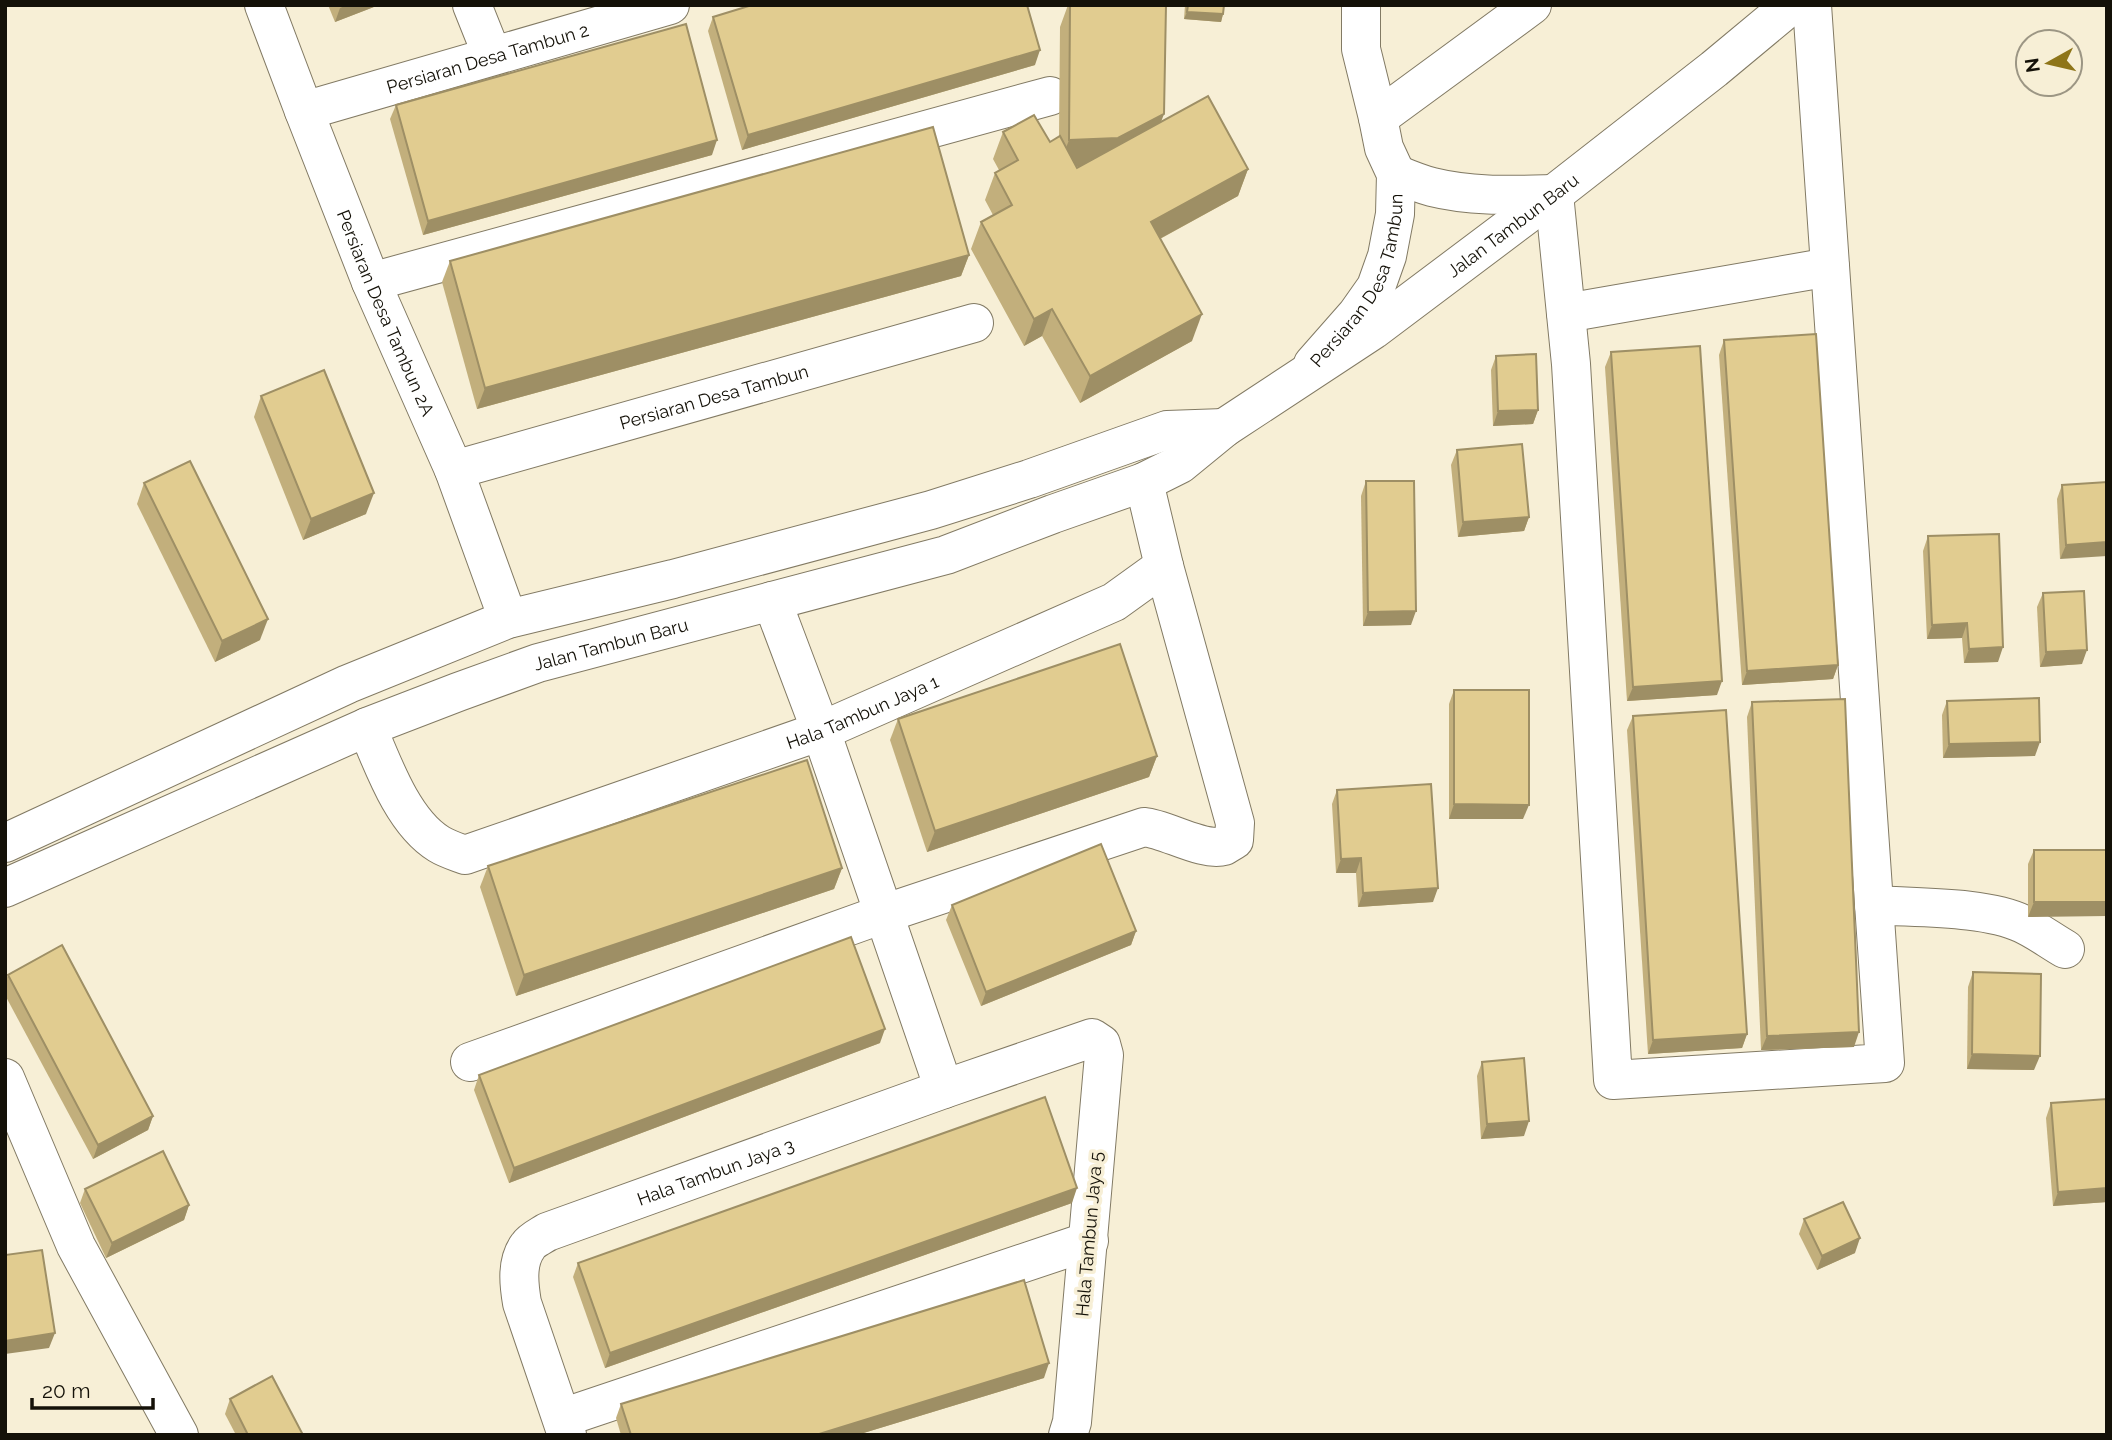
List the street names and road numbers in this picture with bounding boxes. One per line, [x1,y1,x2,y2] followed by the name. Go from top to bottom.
[384,19,591,97] street label: Persiaran Desa Tambun 2
[1443,169,1582,281] street label: Jalan Tambun Baru
[1305,193,1406,371] street label: Persiaran Desa Tambun
[333,207,439,419] street label: Persiaran Desa Tambun 2A
[617,360,811,433] street label: Persiaran Desa Tambun
[531,613,690,674] street label: Jalan Tambun Baru
[783,670,942,753] street label: Hala Tambun Jaya 1
[634,1133,797,1209] street label: Hala Tambun Jaya 3
[1071,1151,1107,1317] street label: Hala Tambun Jaya 5

